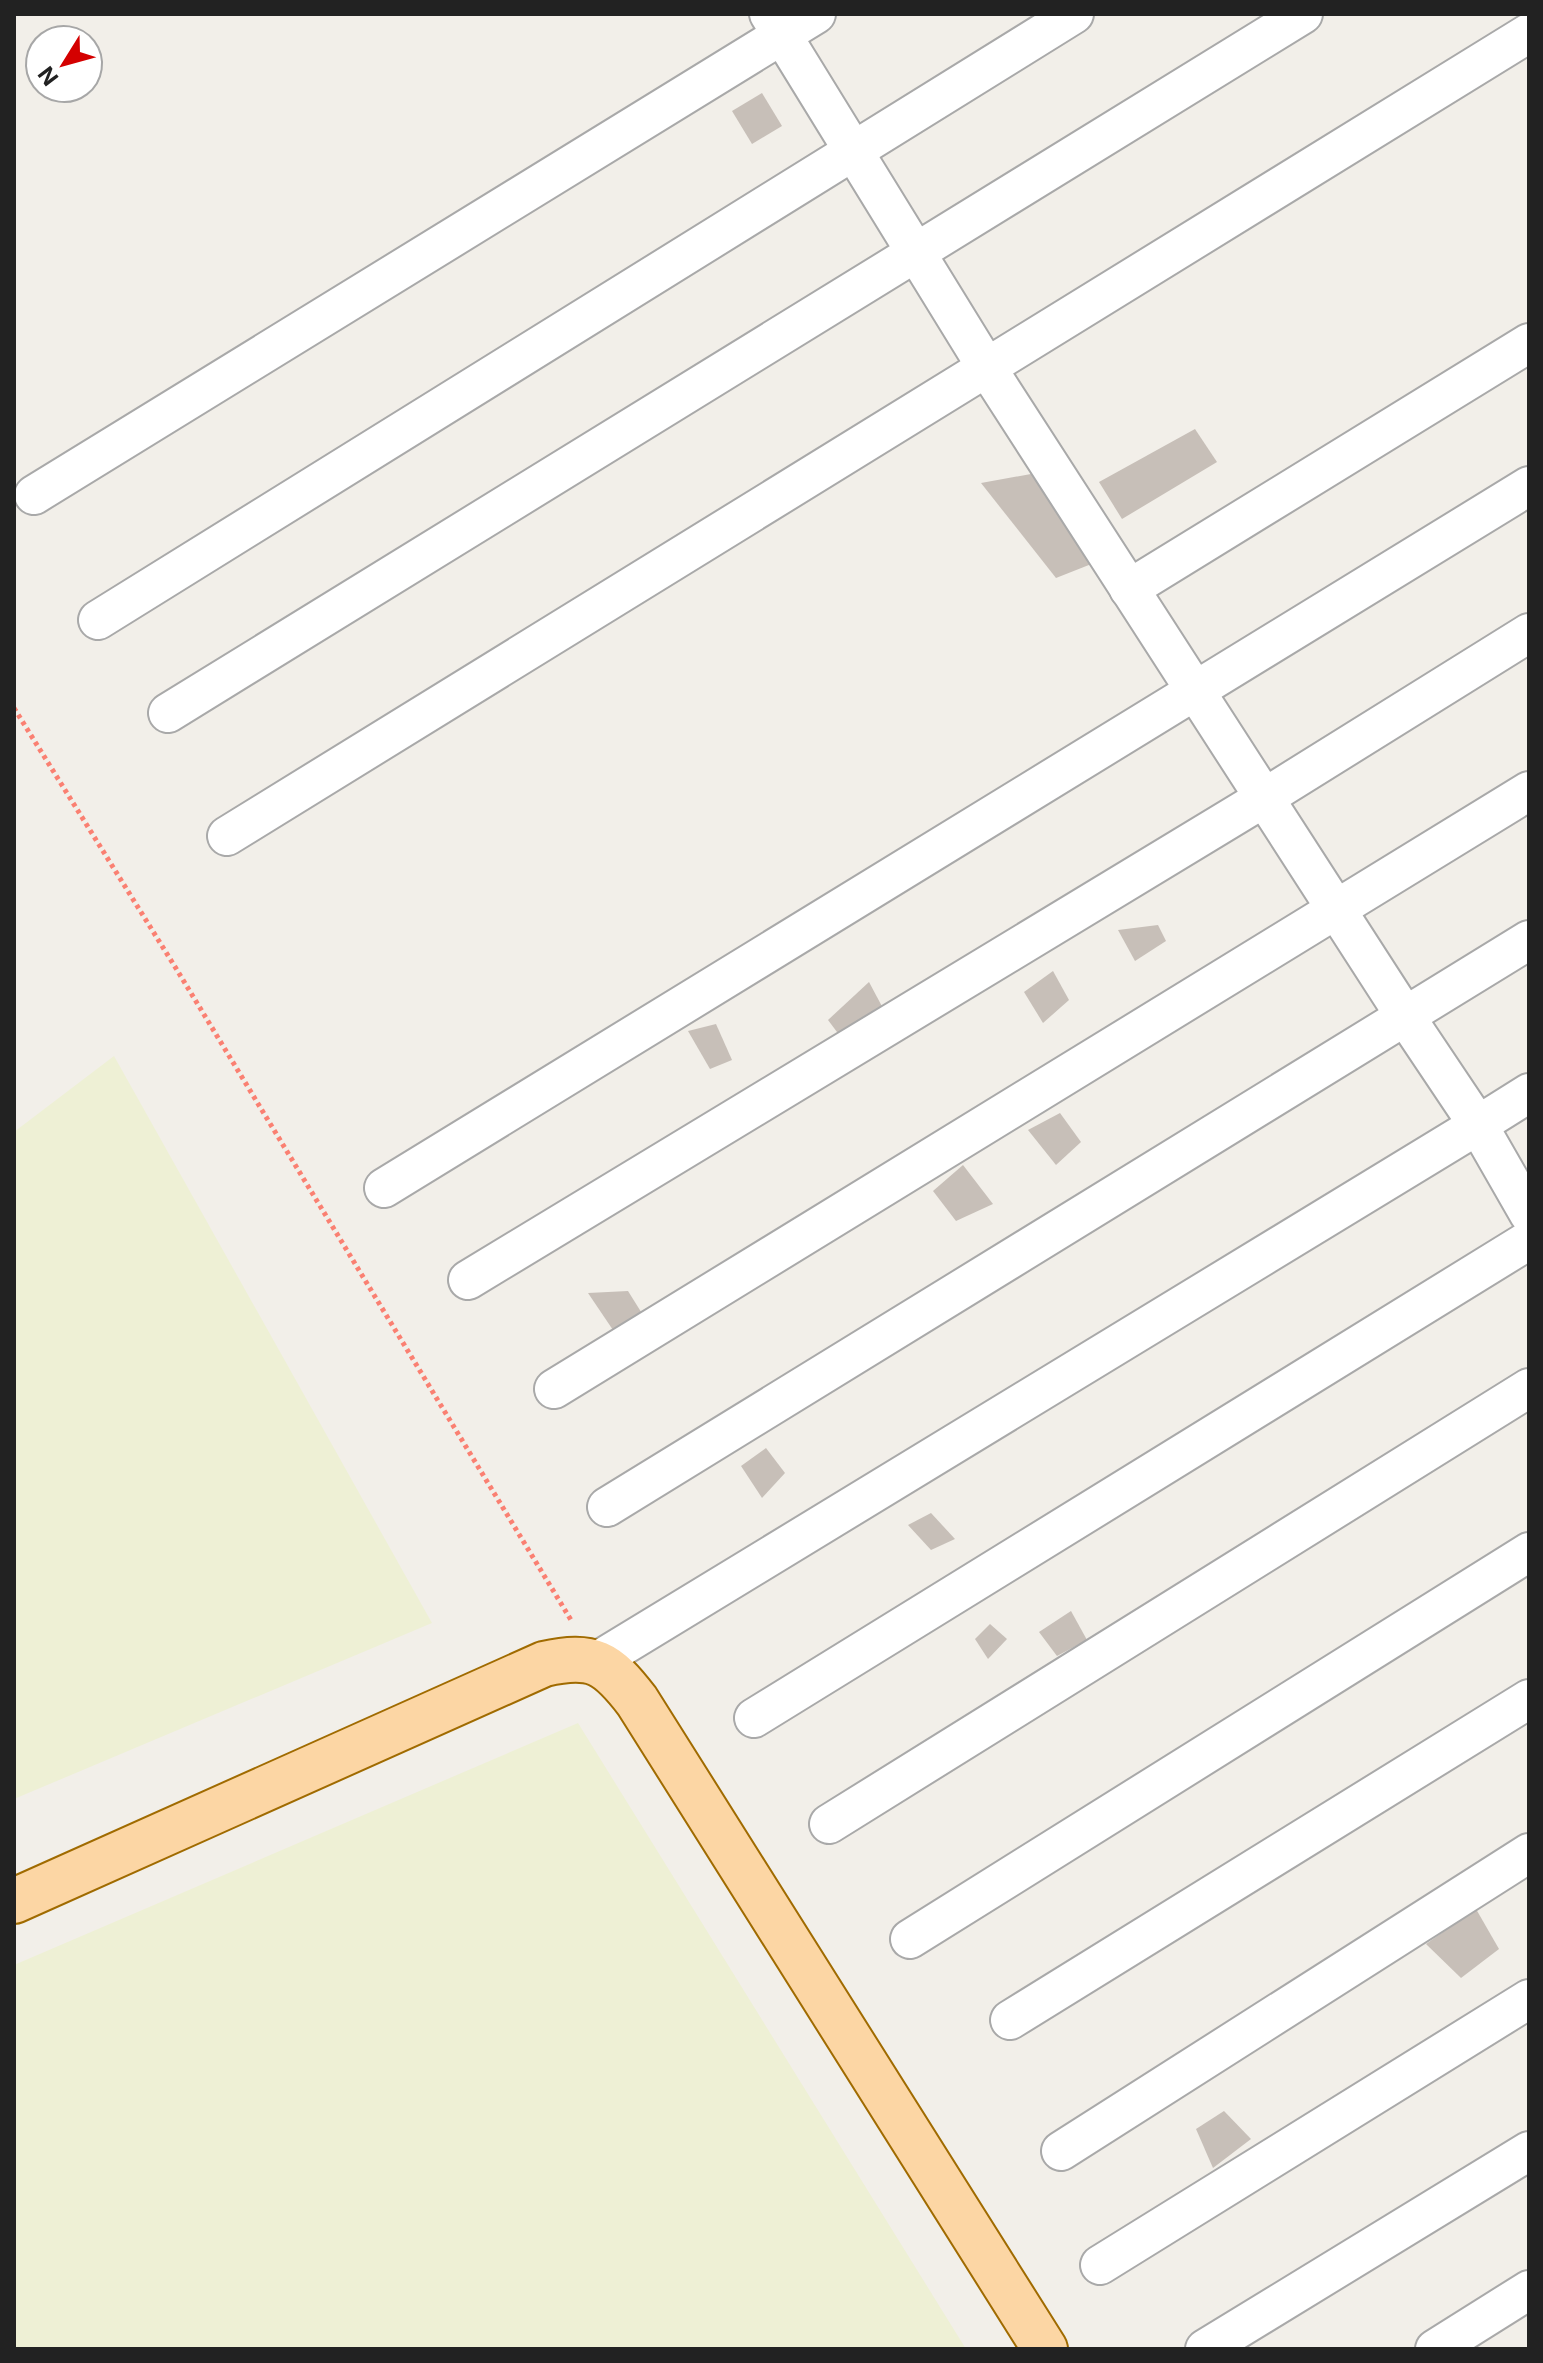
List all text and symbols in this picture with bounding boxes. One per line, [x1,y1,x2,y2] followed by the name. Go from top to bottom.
[24,24,104,104] north arrow
[33,62,63,91] text: N

